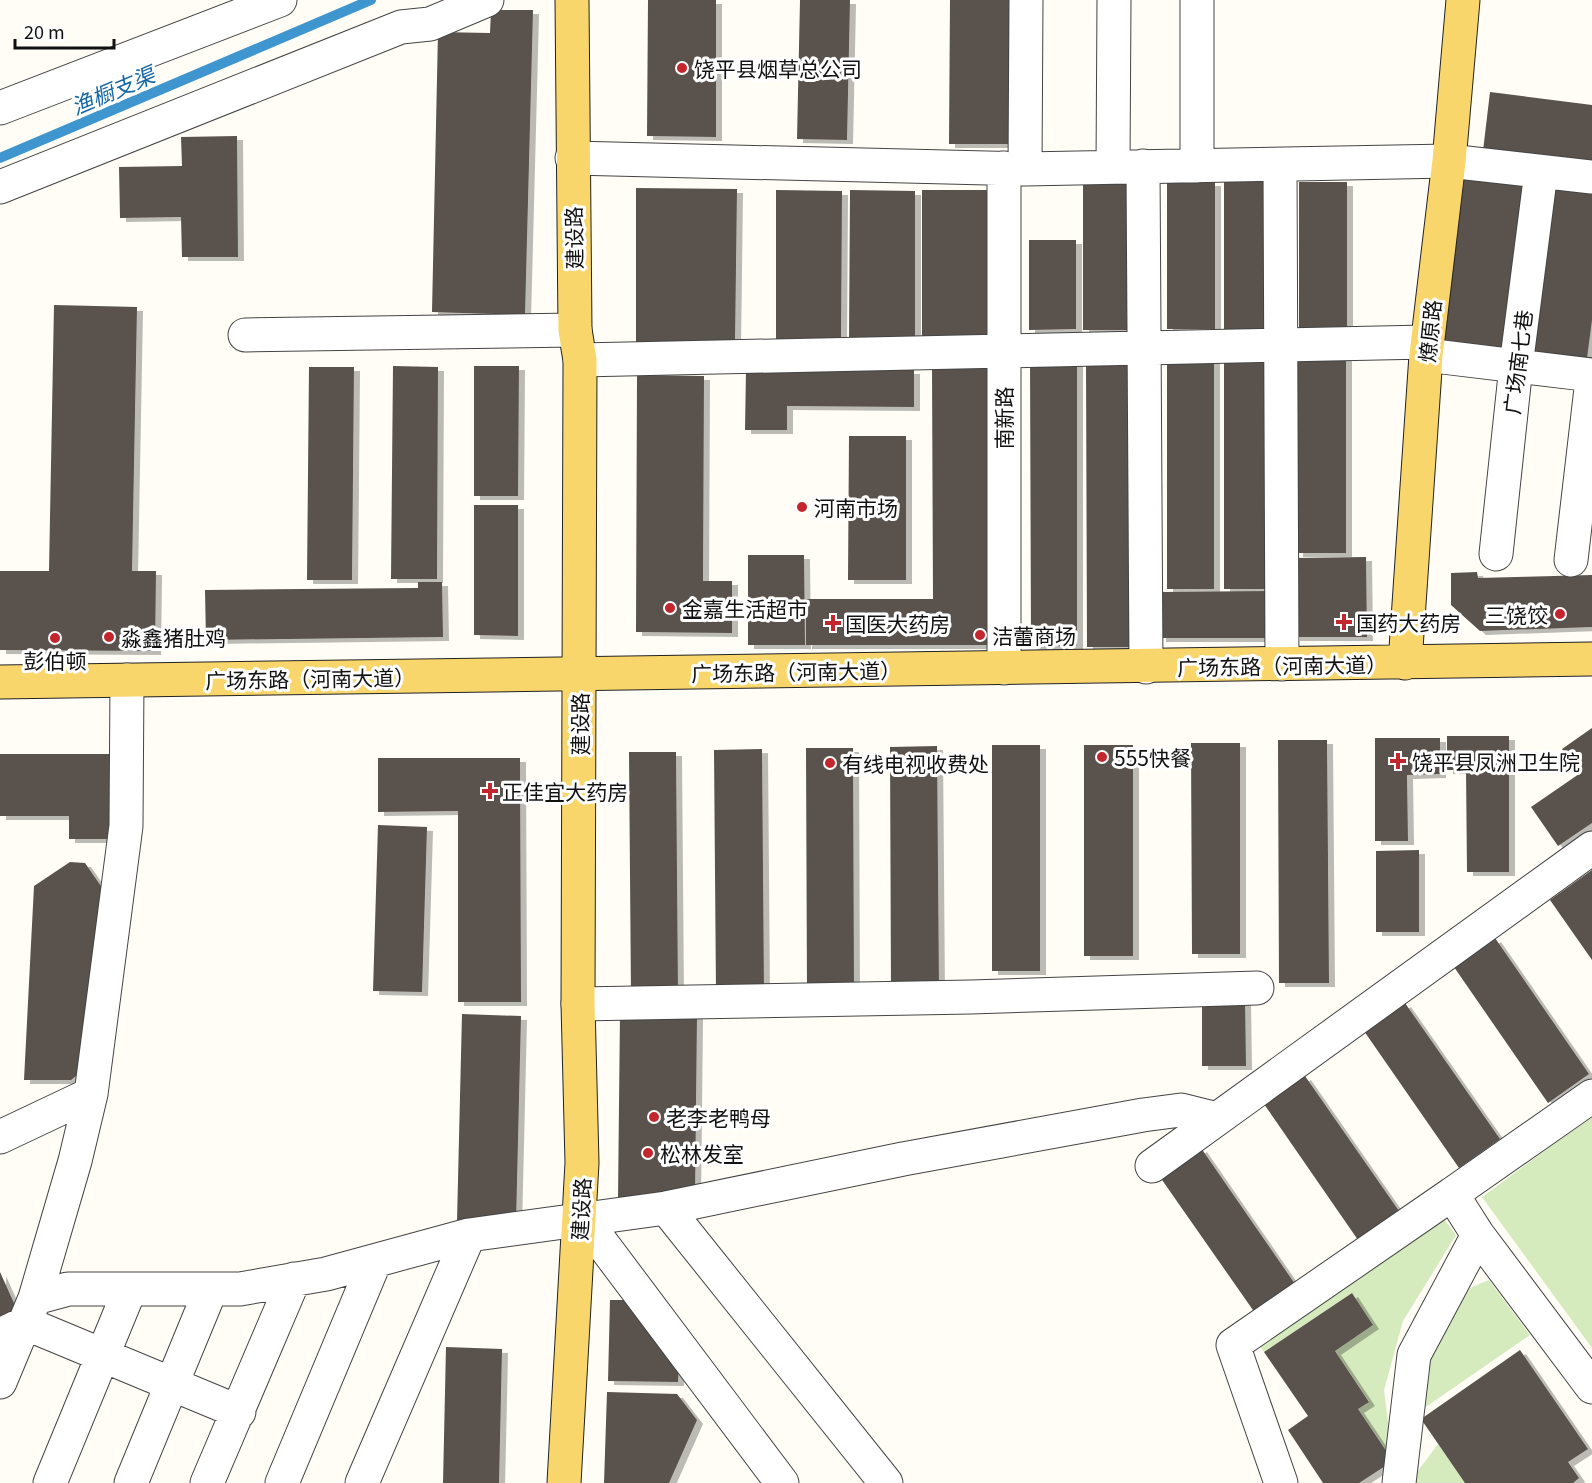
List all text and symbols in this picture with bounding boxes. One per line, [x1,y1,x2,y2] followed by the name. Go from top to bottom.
[15,12,114,50] scale bar
[24,18,65,44] text: 20 m
[694,53,862,83] place label: 饶平县烟草总公司
[65,56,162,121] water label: 渔橱支渠
[675,61,689,75] marker: 饶平县烟草总公司
[557,206,589,270] street label: 建设路
[1411,298,1447,364] street label: 燎原路
[1496,308,1538,416] street label: 广场南七巷
[988,387,1018,450] street label: 南新路
[814,492,898,522] place label: 河南市场
[795,500,809,514] marker: 河南市场
[682,593,808,623] place label: 金嘉生活超市
[1485,599,1548,629] place label: 三饶饺
[663,601,677,615] marker: 金嘉生活超市
[1356,607,1461,637] place label: 国药大药房
[1553,607,1567,621] marker: 三饶饺
[845,608,950,638] place label: 国医大药房
[1337,615,1351,629] marker: 国药大药房
[826,616,840,630] marker: 国医大药房
[992,620,1076,650] place label: 洁蕾商场
[121,622,226,652] place label: 淼鑫猪肚鸡
[973,628,987,642] marker: 洁蕾商场
[102,630,116,644] marker: 淼鑫猪肚鸡
[48,631,62,645] marker: 彭伯顿
[24,645,87,675] place label: 彭伯顿
[1177,648,1387,682] street label: 广场东路（河南大道）
[691,654,901,688] street label: 广场东路（河南大道）
[205,661,415,695] street label: 广场东路（河南大道）
[564,693,594,756] street label: 建设路
[1114,742,1191,772] place label: 555快餐
[1412,746,1580,776] place label: 饶平县凤洲卫生院
[842,748,989,778] place label: 有线电视收费处
[1095,750,1109,764] marker: 555快餐
[1389,752,1407,770] marker: 饶平县凤洲卫生院
[823,756,837,770] marker: 有线电视收费处
[502,776,628,806] place label: 正佳宜大药房
[483,784,497,798] marker: 正佳宜大药房
[666,1102,771,1132] place label: 老李老鸭母
[647,1110,661,1124] marker: 老李老鸭母
[660,1138,744,1168] place label: 松林发室
[641,1146,655,1160] marker: 松林发室
[563,1177,597,1241] street label: 建设路

